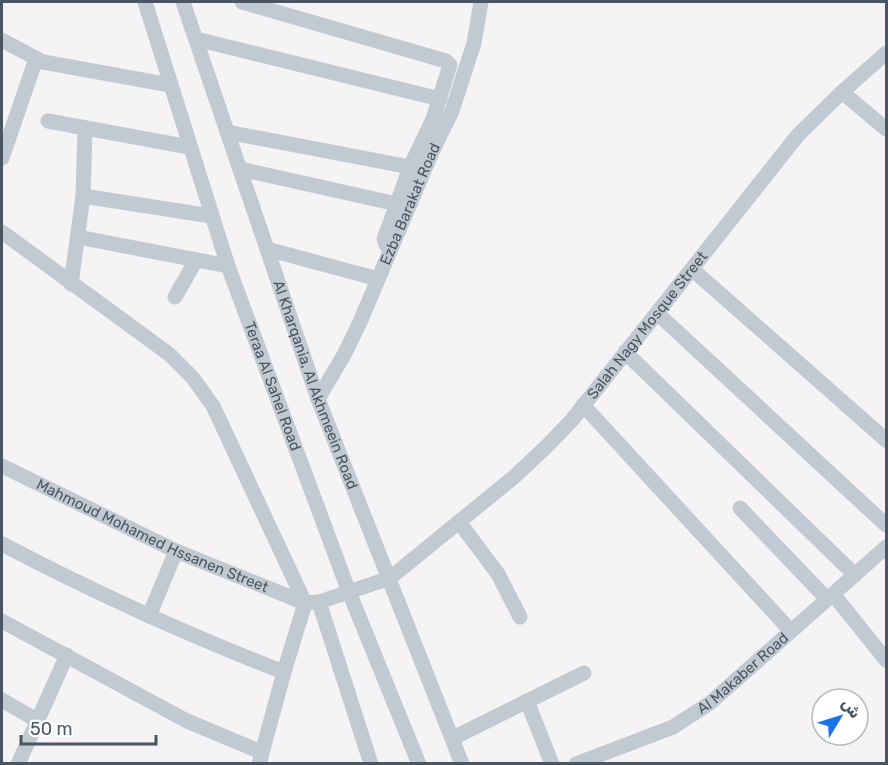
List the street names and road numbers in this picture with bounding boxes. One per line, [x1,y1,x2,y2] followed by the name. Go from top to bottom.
[376,140,444,268] street label: Ezba Barakat Road
[583,248,711,403] street label: Salah Nagy Mosque Street
[269,278,362,492] street label: Al Kharqania, Al Akhmeein Road
[240,319,305,453] street label: Teraa Al Sahel Road
[33,475,271,596] street label: Mahmoud Mohamed Hssanen Street
[694,629,792,718] street label: Al Makaber Road

